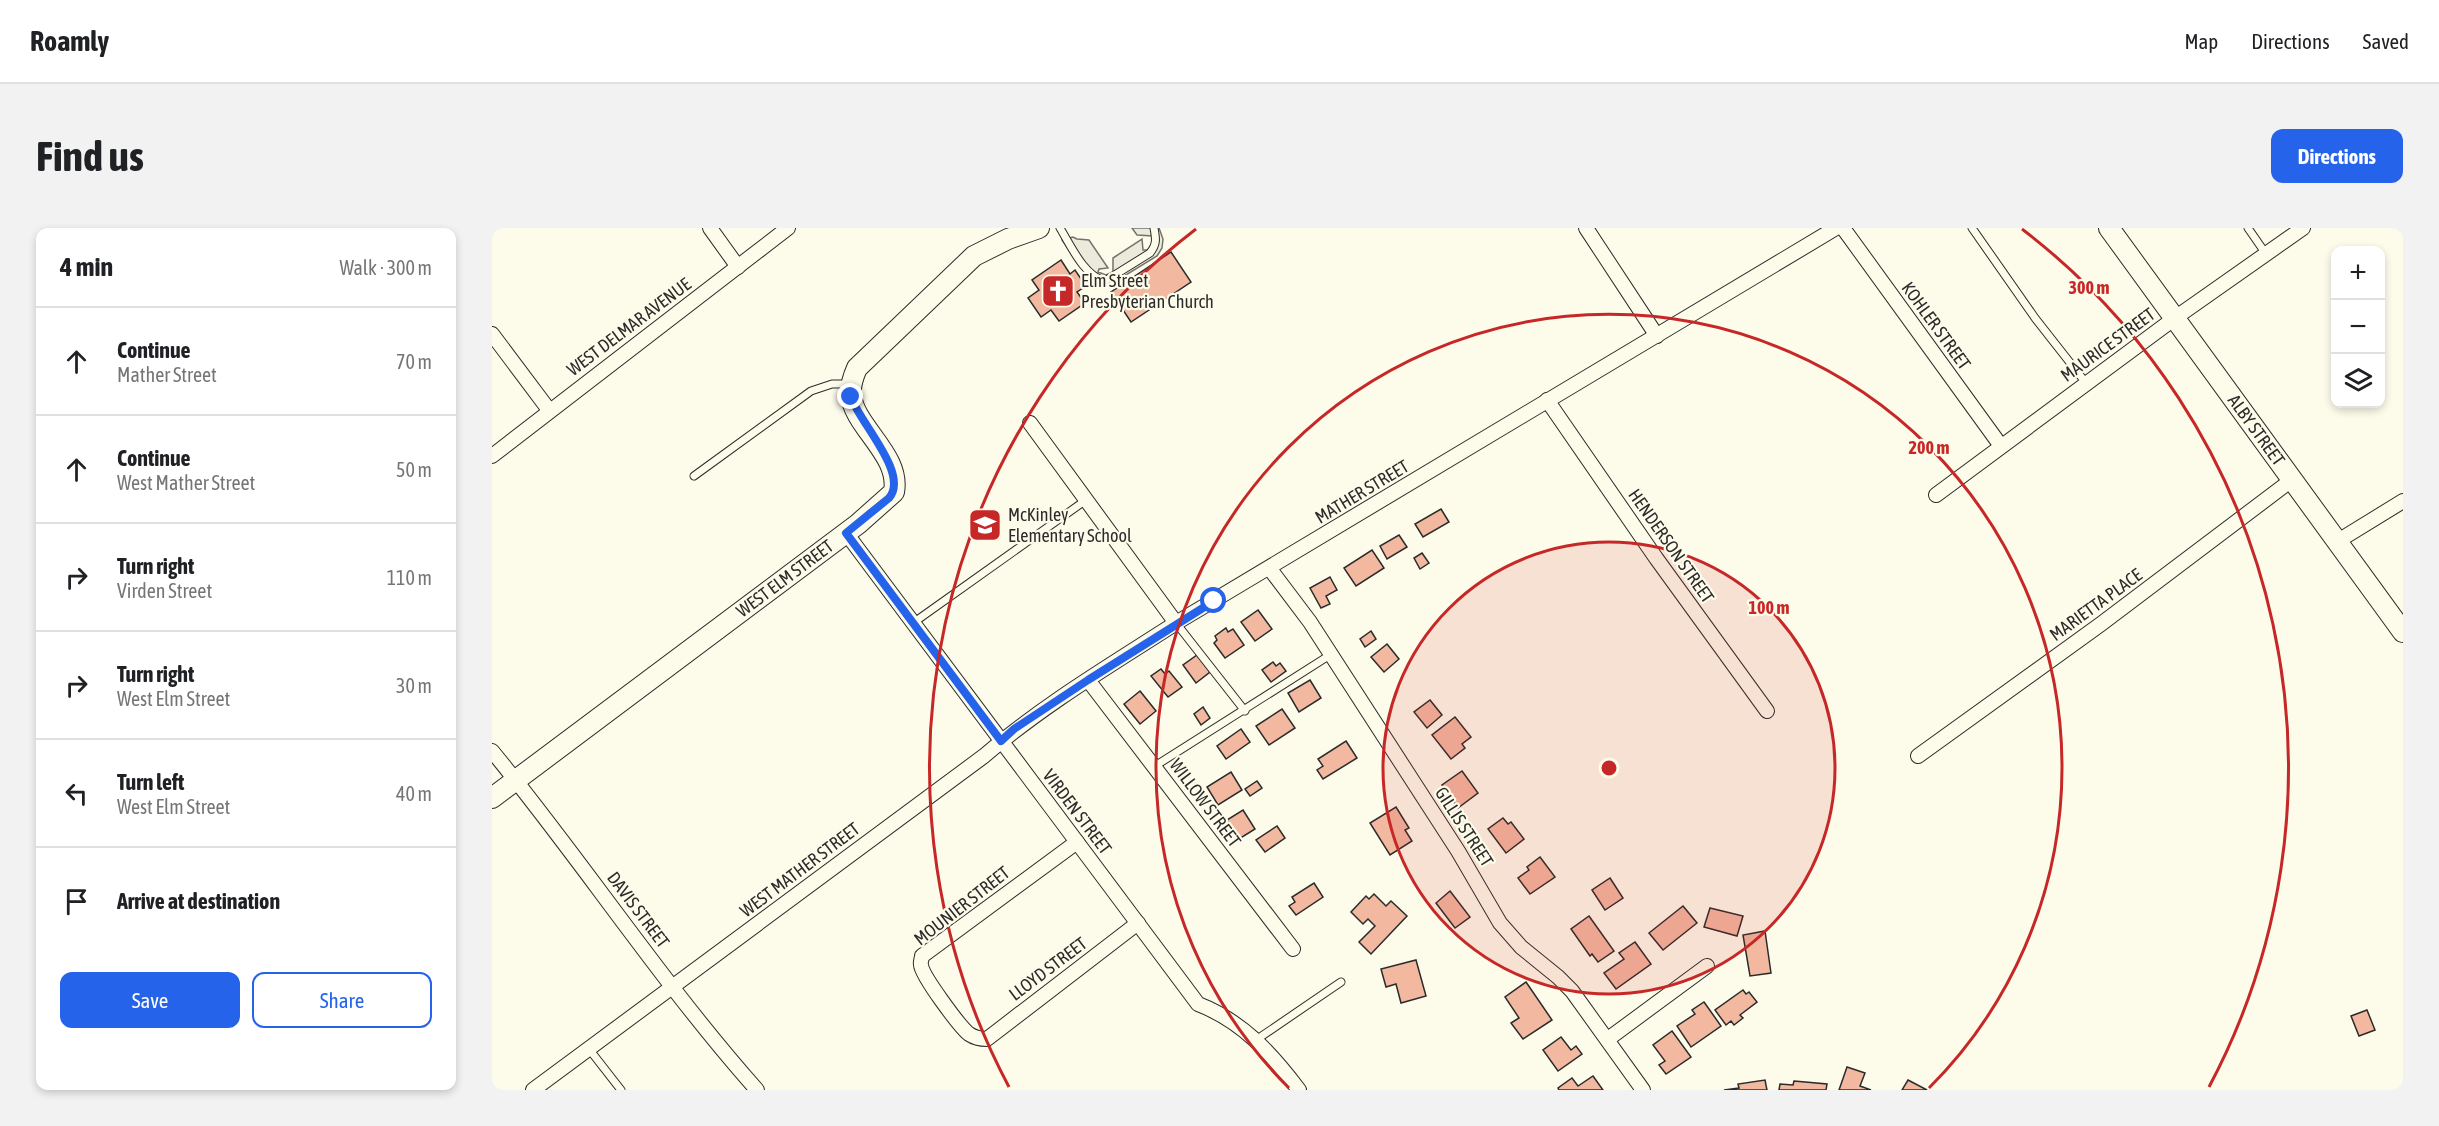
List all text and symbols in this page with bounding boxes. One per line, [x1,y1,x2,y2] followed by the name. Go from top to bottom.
[30,25,109,57] text: Roamly
[2184,29,2218,53] text: Map
[2251,29,2330,53] text: Directions
[2363,29,2409,53] text: Saved
[2271,129,2403,183] button: Directions
[36,132,144,180] text: Find us
[2331,246,2385,408] map controls
[2331,246,2385,300] button: +
[60,252,113,282] text: 4 min
[340,256,432,279] text: Walk · 300 m
[1081,270,1214,312] place label: Elm Street Presbyterian Church
[563,273,695,380] street label: WEST DELMAR AVENUE
[1040,273,1076,309] church icon: Elm Street Presbyterian Church
[2069,277,2109,298] text: 300 m
[1898,278,1975,374] street label: KOHLER STREET
[2331,300,2385,354] button: −
[2057,303,2159,386] street label: MAURICE STREET
[117,337,191,363] text: Continue
[60,345,93,378] icon: ahead
[396,350,432,373] text: 70 m
[2331,354,2385,408] button: layers
[117,363,217,386] text: Mather Street
[837,383,863,409] route end
[2224,390,2289,469] street label: ALBY STREET
[1909,437,1949,458] text: 200 m
[117,445,191,471] text: Continue
[60,453,93,486] icon: ahead
[1311,455,1412,528] street label: MATHER STREET
[396,458,432,481] text: 50 m
[117,471,255,494] text: West Mather Street
[1624,485,1719,607] street label: HENDERSON STREET
[1008,504,1132,546] place label: McKinley Elementary School
[967,507,1003,543] school or university icon: McKinley Elementary School
[732,535,837,621] street label: WEST ELM STREET
[117,553,194,579] text: Turn right
[60,561,93,594] icon: right
[2045,564,2146,645] street label: MARIETTA PLACE
[387,566,432,589] text: 110 m
[117,579,212,602] text: Virden Street
[1200,587,1226,613] route start
[1749,597,1789,618] text: 100 m
[117,661,194,687] text: Turn right
[60,669,93,702] icon: right
[396,674,432,697] text: 30 m
[117,687,230,710] text: West Elm Street
[1165,755,1245,851] street label: WILLOW STREET
[1599,758,1619,778] centre of rings
[1039,765,1116,858] street label: VIRDEN STREET
[117,769,184,795] text: Turn left
[60,777,93,810] icon: left
[396,782,432,805] text: 40 m
[1431,783,1498,870] street label: GILLIS STREET
[117,795,230,818] text: West Elm Street
[736,818,864,921] street label: WEST MATHER STREET
[910,862,1014,949] street label: MOUNIER STREET
[603,868,674,952] street label: DAVIS STREET
[60,885,93,918] icon: arrive
[117,888,280,914] text: Arrive at destination
[1005,933,1091,1005] street label: LLOYD STREET
[60,972,240,1028] button: Save
[252,972,432,1028] button: Share

